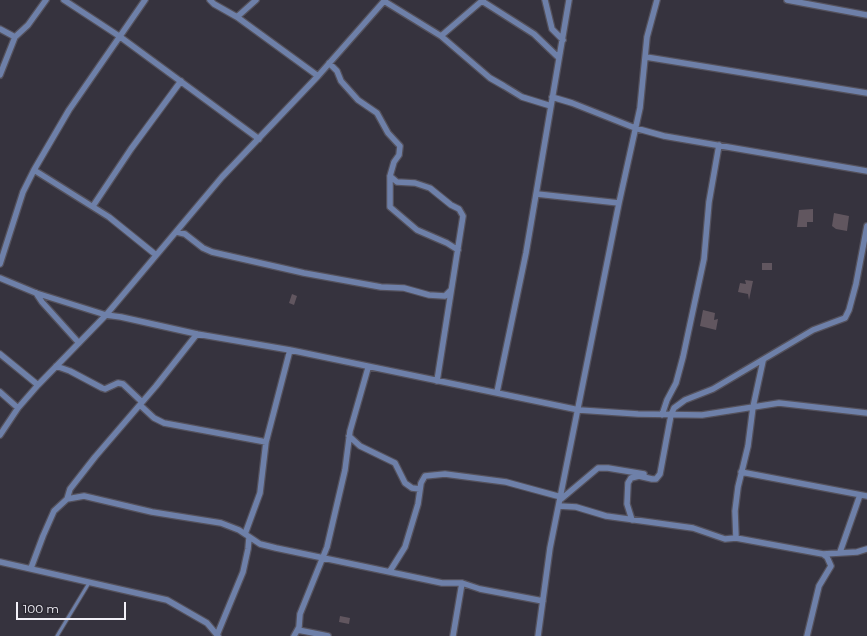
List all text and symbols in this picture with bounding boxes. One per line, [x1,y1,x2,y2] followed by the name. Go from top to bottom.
[18,594,128,620] scale bar
[23,601,59,616] text: 100 m

